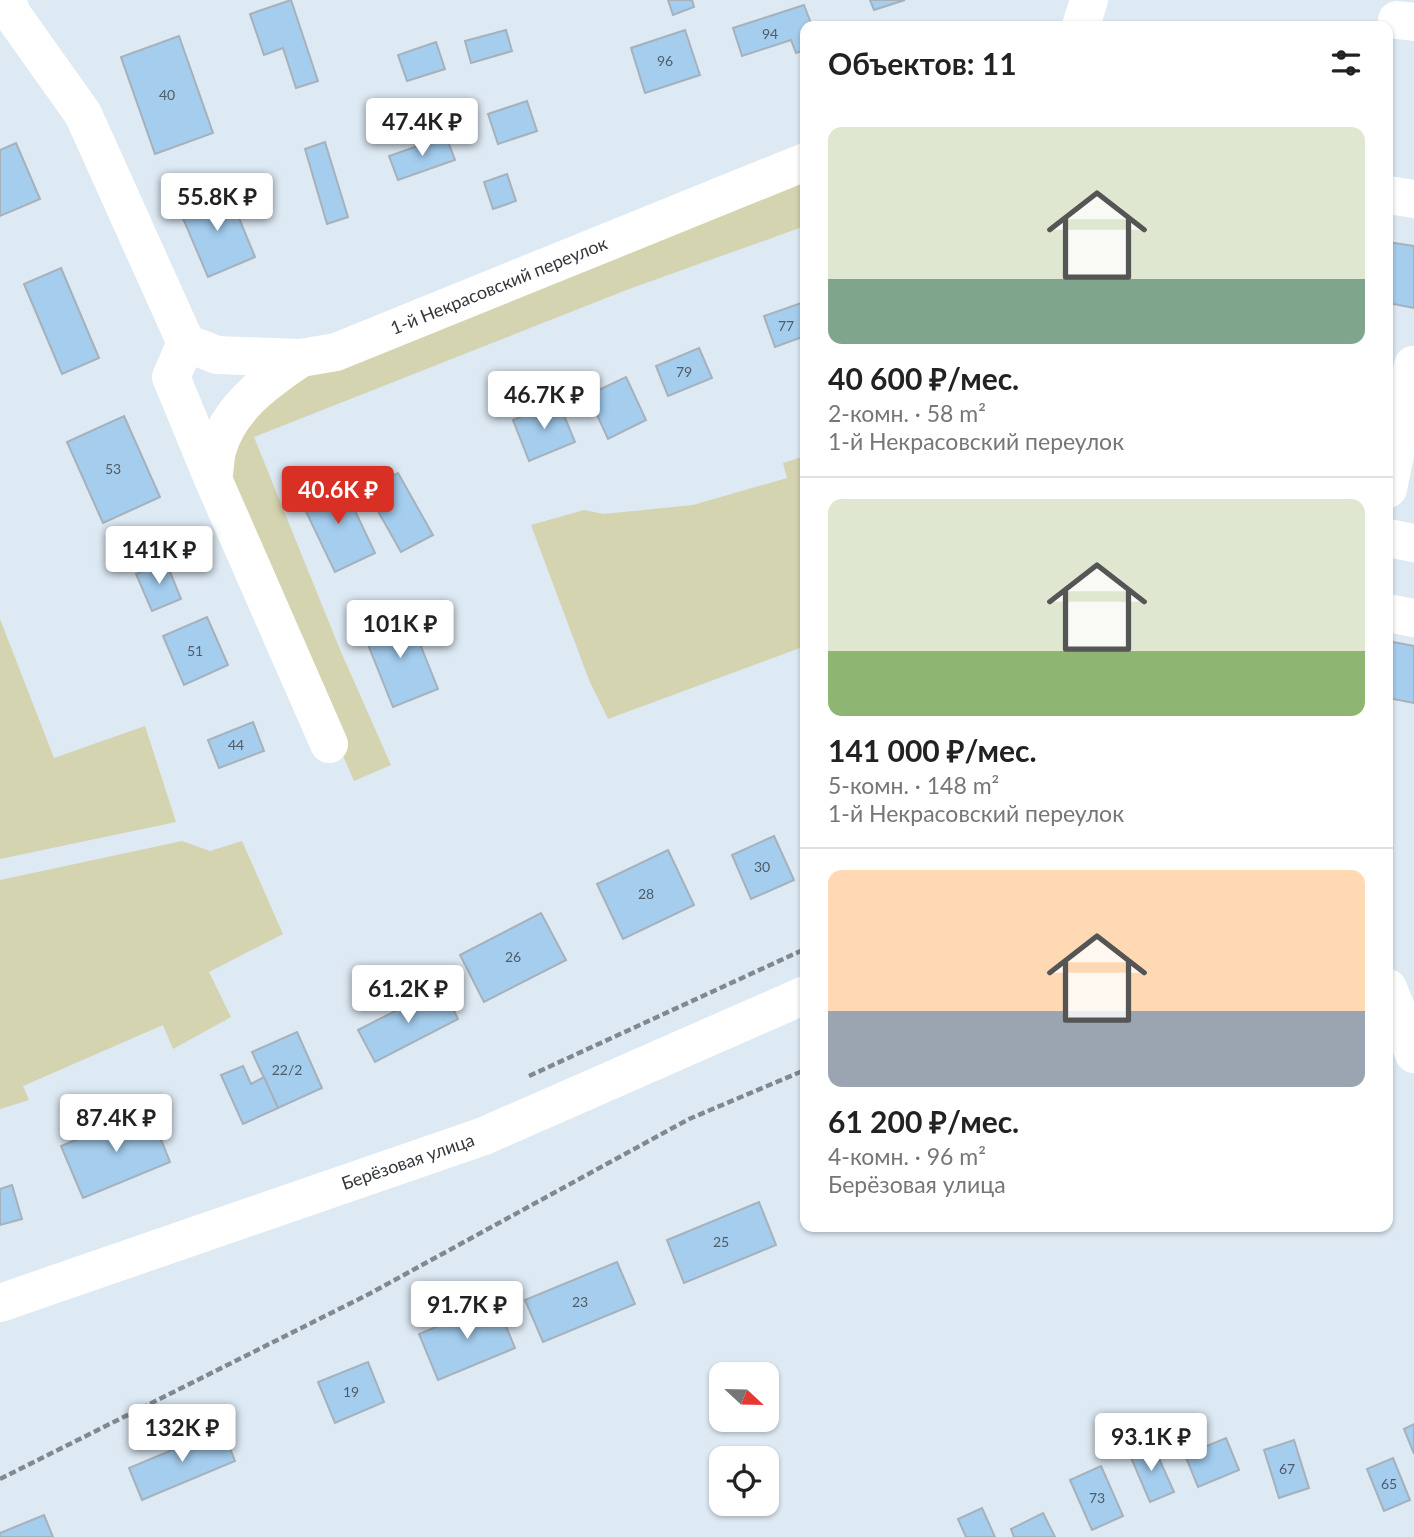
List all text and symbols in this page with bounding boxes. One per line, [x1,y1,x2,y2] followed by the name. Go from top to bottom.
[762,25,778,42] house number: 94
[1327,44,1365,82] icon: filters
[828,45,1017,81] text: Объектов: 11
[657,52,673,69] house number: 96
[159,86,175,103] house number: 40
[357,99,487,158] pin: 47.4K ₽
[382,107,462,135] text: 47.4K ₽
[1034,172,1160,298] icon: home
[152,174,282,233] pin: 55.8K ₽
[177,182,257,210] text: 55.8K ₽
[387,231,611,339] street label: 1-й Некрасовский переулок
[778,317,794,334] house number: 77
[828,360,1019,396] text: 40 600 ₽/мес.
[676,363,692,380] house number: 79
[479,372,609,431] pin: 46.7K ₽
[504,380,584,408] text: 46.7K ₽
[828,399,986,427] text: 2-комн. · 58 m²
[828,427,1124,455] text: 1-й Некрасовский переулок
[105,460,121,477] house number: 53
[273,466,403,526] pin: 40.6K ₽
[298,475,378,503] text: 40.6K ₽
[102,526,216,586] pin: 141K ₽
[122,535,196,563] text: 141K ₽
[1034,544,1160,670] icon: home
[343,600,457,660] pin: 101K ₽
[363,609,437,637] text: 101K ₽
[187,642,203,659] house number: 51
[828,732,1037,768] text: 141 000 ₽/мес.
[228,736,244,753] house number: 44
[828,771,999,799] text: 5-комн. · 148 m²
[828,799,1124,827] text: 1-й Некрасовский переулок
[754,858,770,875] house number: 30
[638,885,654,902] house number: 28
[1034,915,1160,1041] icon: home
[505,948,521,965] house number: 26
[343,965,473,1025] pin: 61.2K ₽
[368,974,448,1002] text: 61.2K ₽
[272,1061,302,1078] house number: 22/2
[51,1094,181,1154] pin: 87.4K ₽
[76,1103,156,1131] text: 87.4K ₽
[828,1103,1019,1139] text: 61 200 ₽/мес.
[338,1128,477,1194] street label: Берёзовая улица
[828,1142,986,1170] text: 4-комн. · 96 m²
[828,1170,1006,1198] text: Берёзовая улица
[713,1233,729,1250] house number: 25
[402,1282,532,1341] pin: 91.7K ₽
[427,1290,507,1318] text: 91.7K ₽
[572,1293,588,1310] house number: 23
[709,1362,779,1432] north arrow
[709,1362,779,1516] map controls
[343,1383,359,1400] house number: 19
[125,1404,239,1464] pin: 132K ₽
[145,1413,219,1441] text: 132K ₽
[1086,1414,1216,1473] pin: 93.1K ₽
[1111,1422,1191,1450] text: 93.1K ₽
[709,1446,779,1516] button: locate
[1279,1460,1295,1477] house number: 67
[1381,1475,1397,1492] house number: 65
[1089,1489,1105,1506] house number: 73

